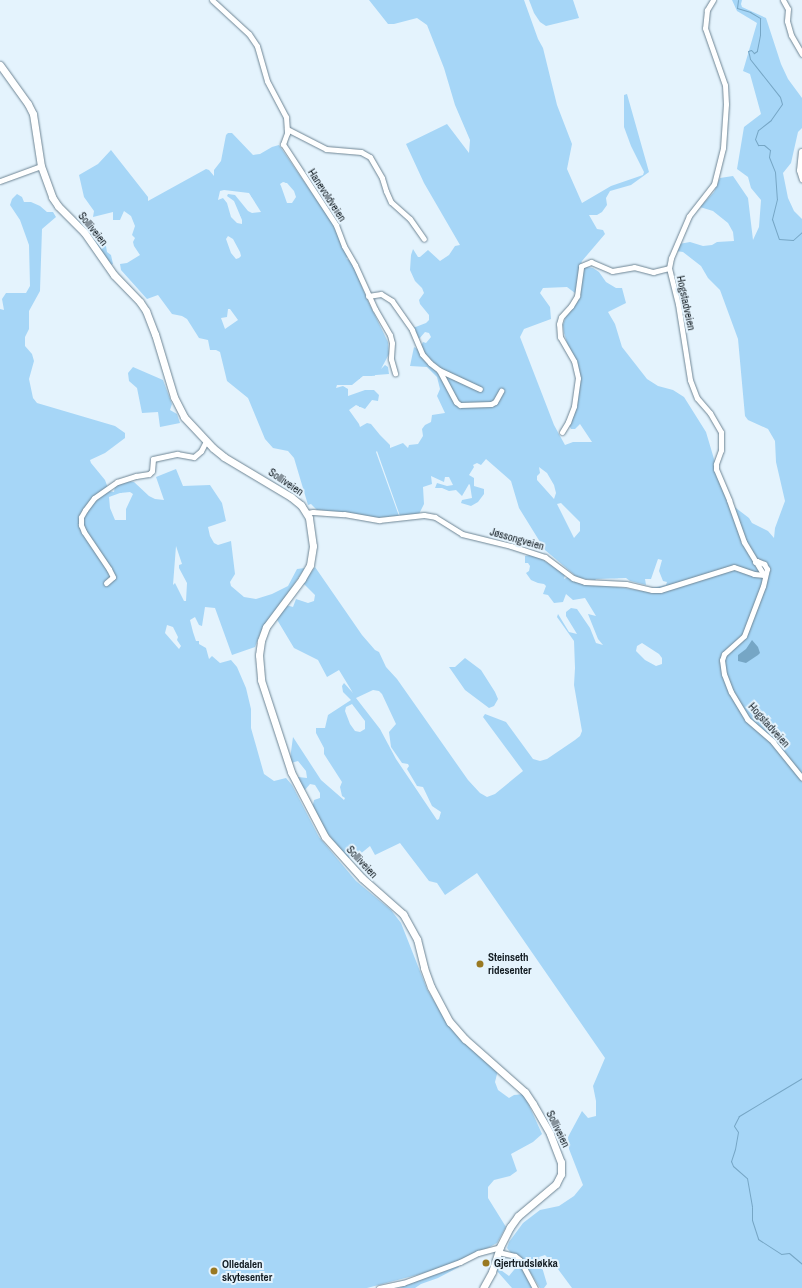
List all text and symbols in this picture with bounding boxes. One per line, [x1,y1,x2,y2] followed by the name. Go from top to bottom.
[305,166,349,224] street label: Hanevoldveien
[75,209,111,249] street label: Solliveien
[674,274,698,332] street label: Hogstadveien
[266,465,306,499] street label: Solliveien
[488,525,546,553] street label: Jøssongveien
[745,700,793,750] street label: Hogstadveien
[344,843,380,881] street label: Solliveien
[488,951,532,977] place label: Steinseth ridesenter
[475,959,485,969] marker: Steinseth ridesenter
[543,1108,573,1150] street label: Solliveien
[494,1256,558,1270] place label: Gjertrudsløkka
[222,1258,272,1284] place label: Olledalen skytesenter
[481,1258,491,1268] marker: Gjertrudsløkka
[209,1266,219,1276] marker: Olledalen skytesenter

